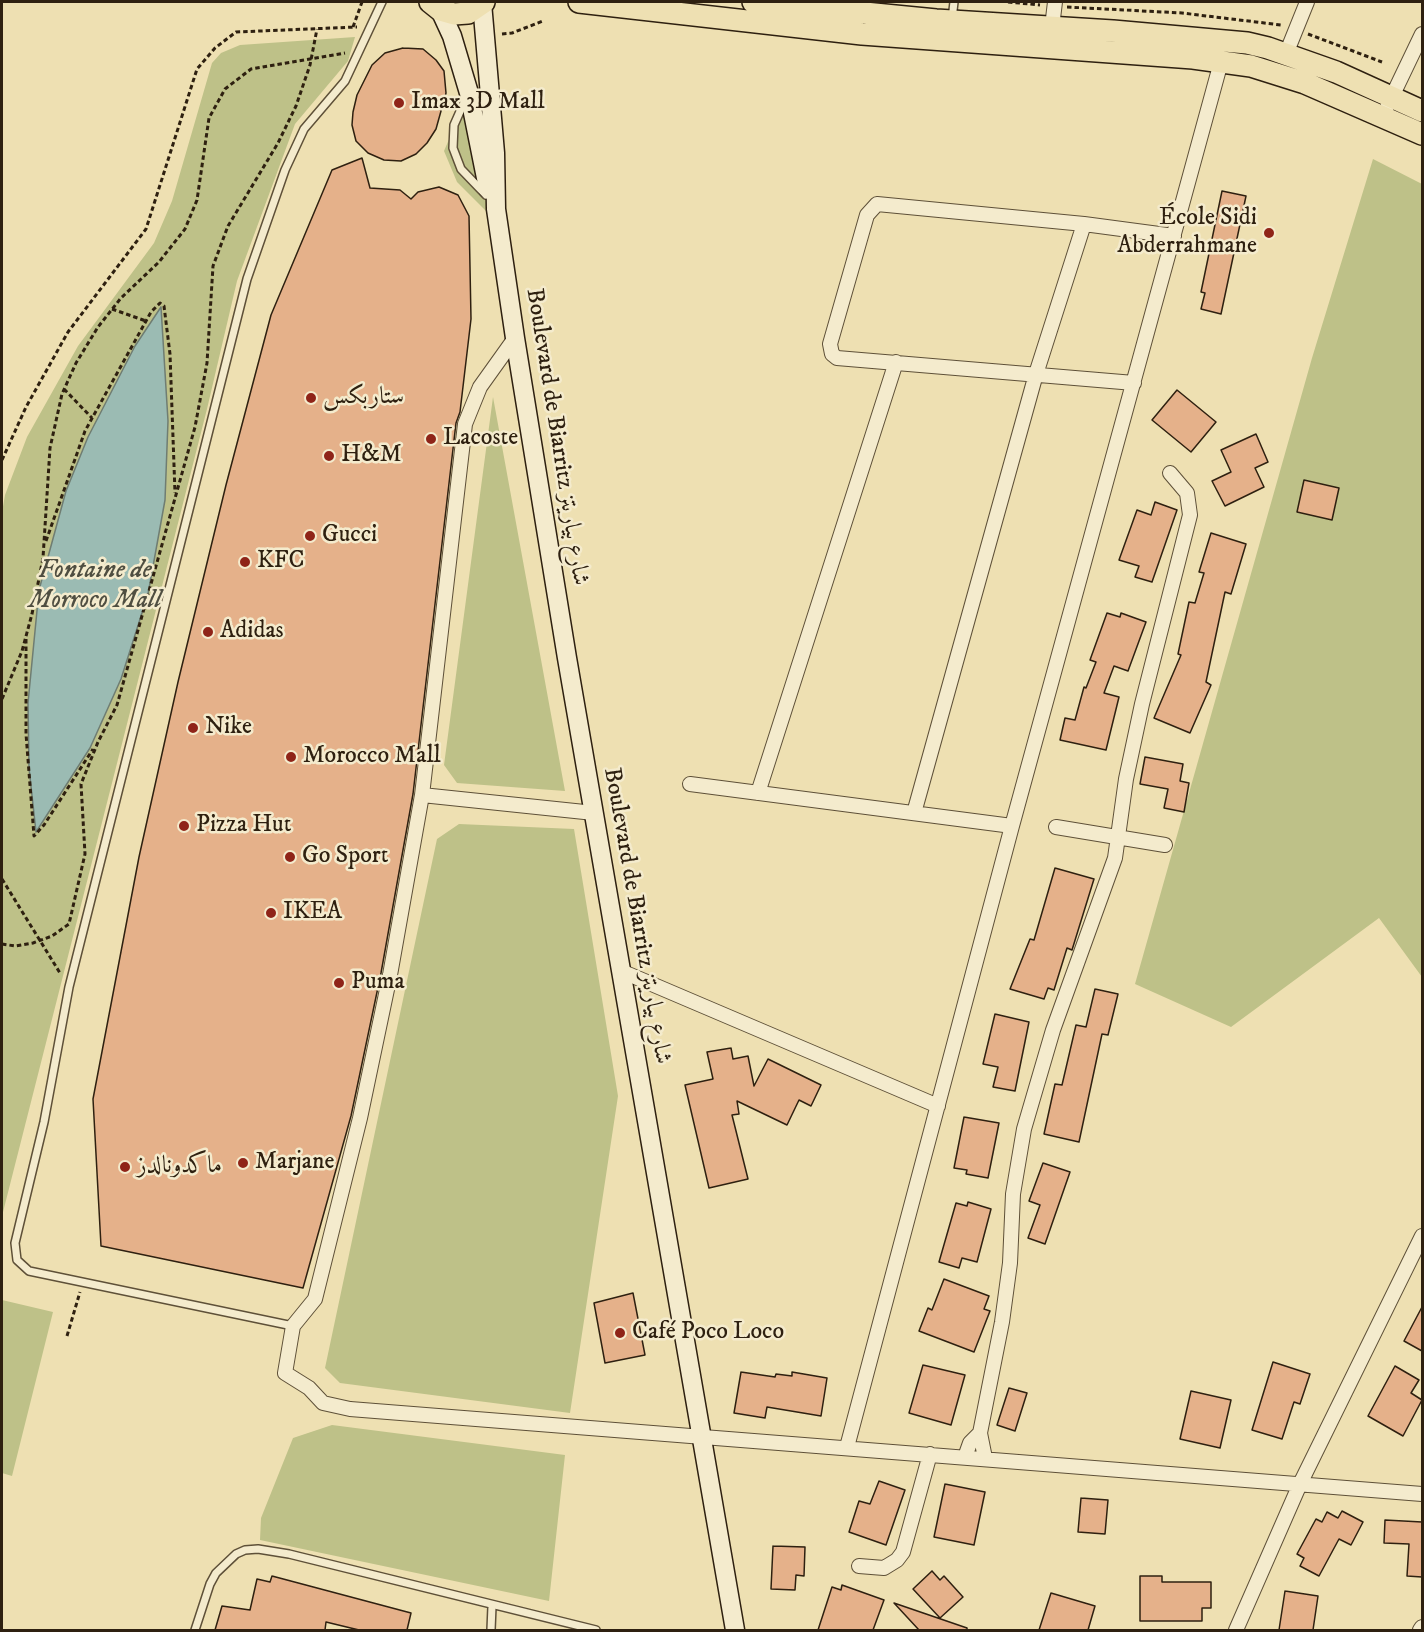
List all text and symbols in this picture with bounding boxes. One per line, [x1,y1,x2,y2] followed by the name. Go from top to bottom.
[411,89,545,117] place label: Imax 3D Mall
[392,96,406,110] marker: Imax 3D Mall
[1117,205,1257,261] place label: École Sidi Abderrahmane
[1262,226,1276,240] marker: École Sidi Abderrahmane
[518,286,594,588] street label: Boulevard de Biarritz شارع بياريتز
[323,384,404,412] place label: ستاربكس
[304,391,318,405] marker: ستاربكس
[443,425,518,453] place label: Lacoste
[424,432,438,446] marker: Lacoste
[341,442,402,470] place label: H&M
[322,449,336,463] marker: H&M
[322,522,377,550] place label: Gucci
[303,529,317,543] marker: Gucci
[257,548,305,576] place label: KFC
[238,555,252,569] marker: KFC
[29,556,161,618] water label: Fontaine de Morroco Mall
[220,618,284,646] place label: Adidas
[201,625,215,639] marker: Adidas
[205,714,252,742] place label: Nike
[186,721,200,735] marker: Nike
[303,743,441,771] place label: Morocco Mall
[284,750,298,764] marker: Morocco Mall
[596,766,676,1066] street label: Boulevard de Biarritz شارع بياريتز
[196,812,291,840] place label: Pizza Hut
[177,819,191,833] marker: Pizza Hut
[302,843,388,871] place label: Go Sport
[283,850,297,864] marker: Go Sport
[283,899,342,927] place label: IKEA
[264,906,278,920] marker: IKEA
[351,969,405,997] place label: Puma
[332,976,346,990] marker: Puma
[255,1149,334,1177] place label: Marjane
[137,1153,222,1181] place label: ماكدونالدز
[236,1156,250,1170] marker: Marjane
[118,1160,132,1174] marker: ماكدونالدز
[632,1319,784,1347] place label: Café Poco Loco
[613,1326,627,1340] marker: Café Poco Loco

